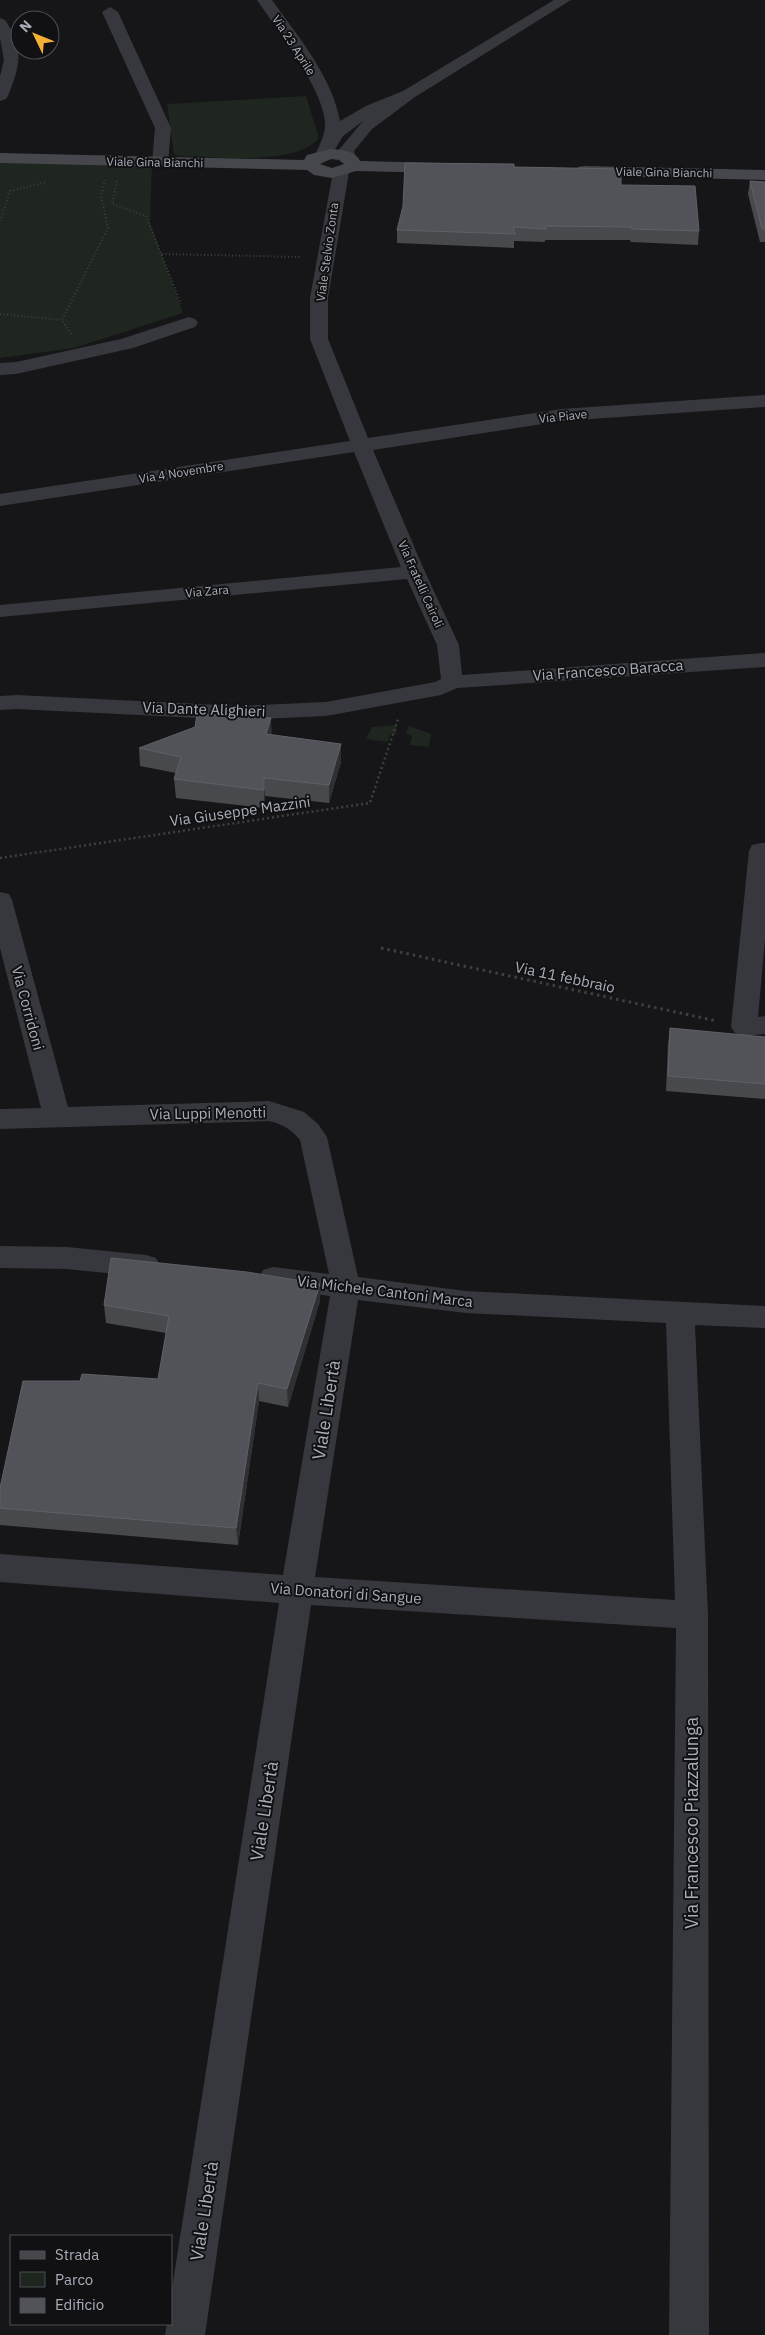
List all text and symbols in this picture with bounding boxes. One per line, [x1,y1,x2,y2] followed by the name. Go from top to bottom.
[10,10,60,60] north arrow
[269,12,319,78] street label: Via 23 Aprile
[15,16,36,36] text: N
[107,154,203,170] street label: Viale Gina Bianchi
[616,164,712,180] street label: Viale Gina Bianchi
[313,201,341,302] street label: Viale Stelvio Zonta
[538,406,588,426] street label: Via Piave
[138,458,225,486] street label: Via 4 Novembre
[395,538,447,630] street label: Via Fratelli Cairoli
[185,582,230,600] street label: Via Zara
[532,655,684,685] street label: Via Francesco Baracca
[142,697,266,721] street label: Via Dante Alighieri
[168,792,312,830] street label: Via Giuseppe Mazzini
[513,957,617,997] street label: Via 11 febbraio
[8,964,48,1052] street label: Via Corridoni
[150,1102,266,1124] street label: Via Luppi Menotti
[296,1271,474,1311] street label: Via Michele Cantoni Marca
[307,1358,345,1461] street label: Viale Libertà
[270,1578,422,1608] street label: Via Donatori di Sangue
[680,1717,703,1929] street label: Via Francesco Piazzalunga
[245,1759,283,1862] street label: Viale Libertà
[185,2159,223,2262] street label: Viale Libertà
[10,2235,172,2325] legend
[55,2245,99,2264] text: Strada
[55,2270,93,2289] text: Parco
[55,2295,104,2314] text: Edificio

